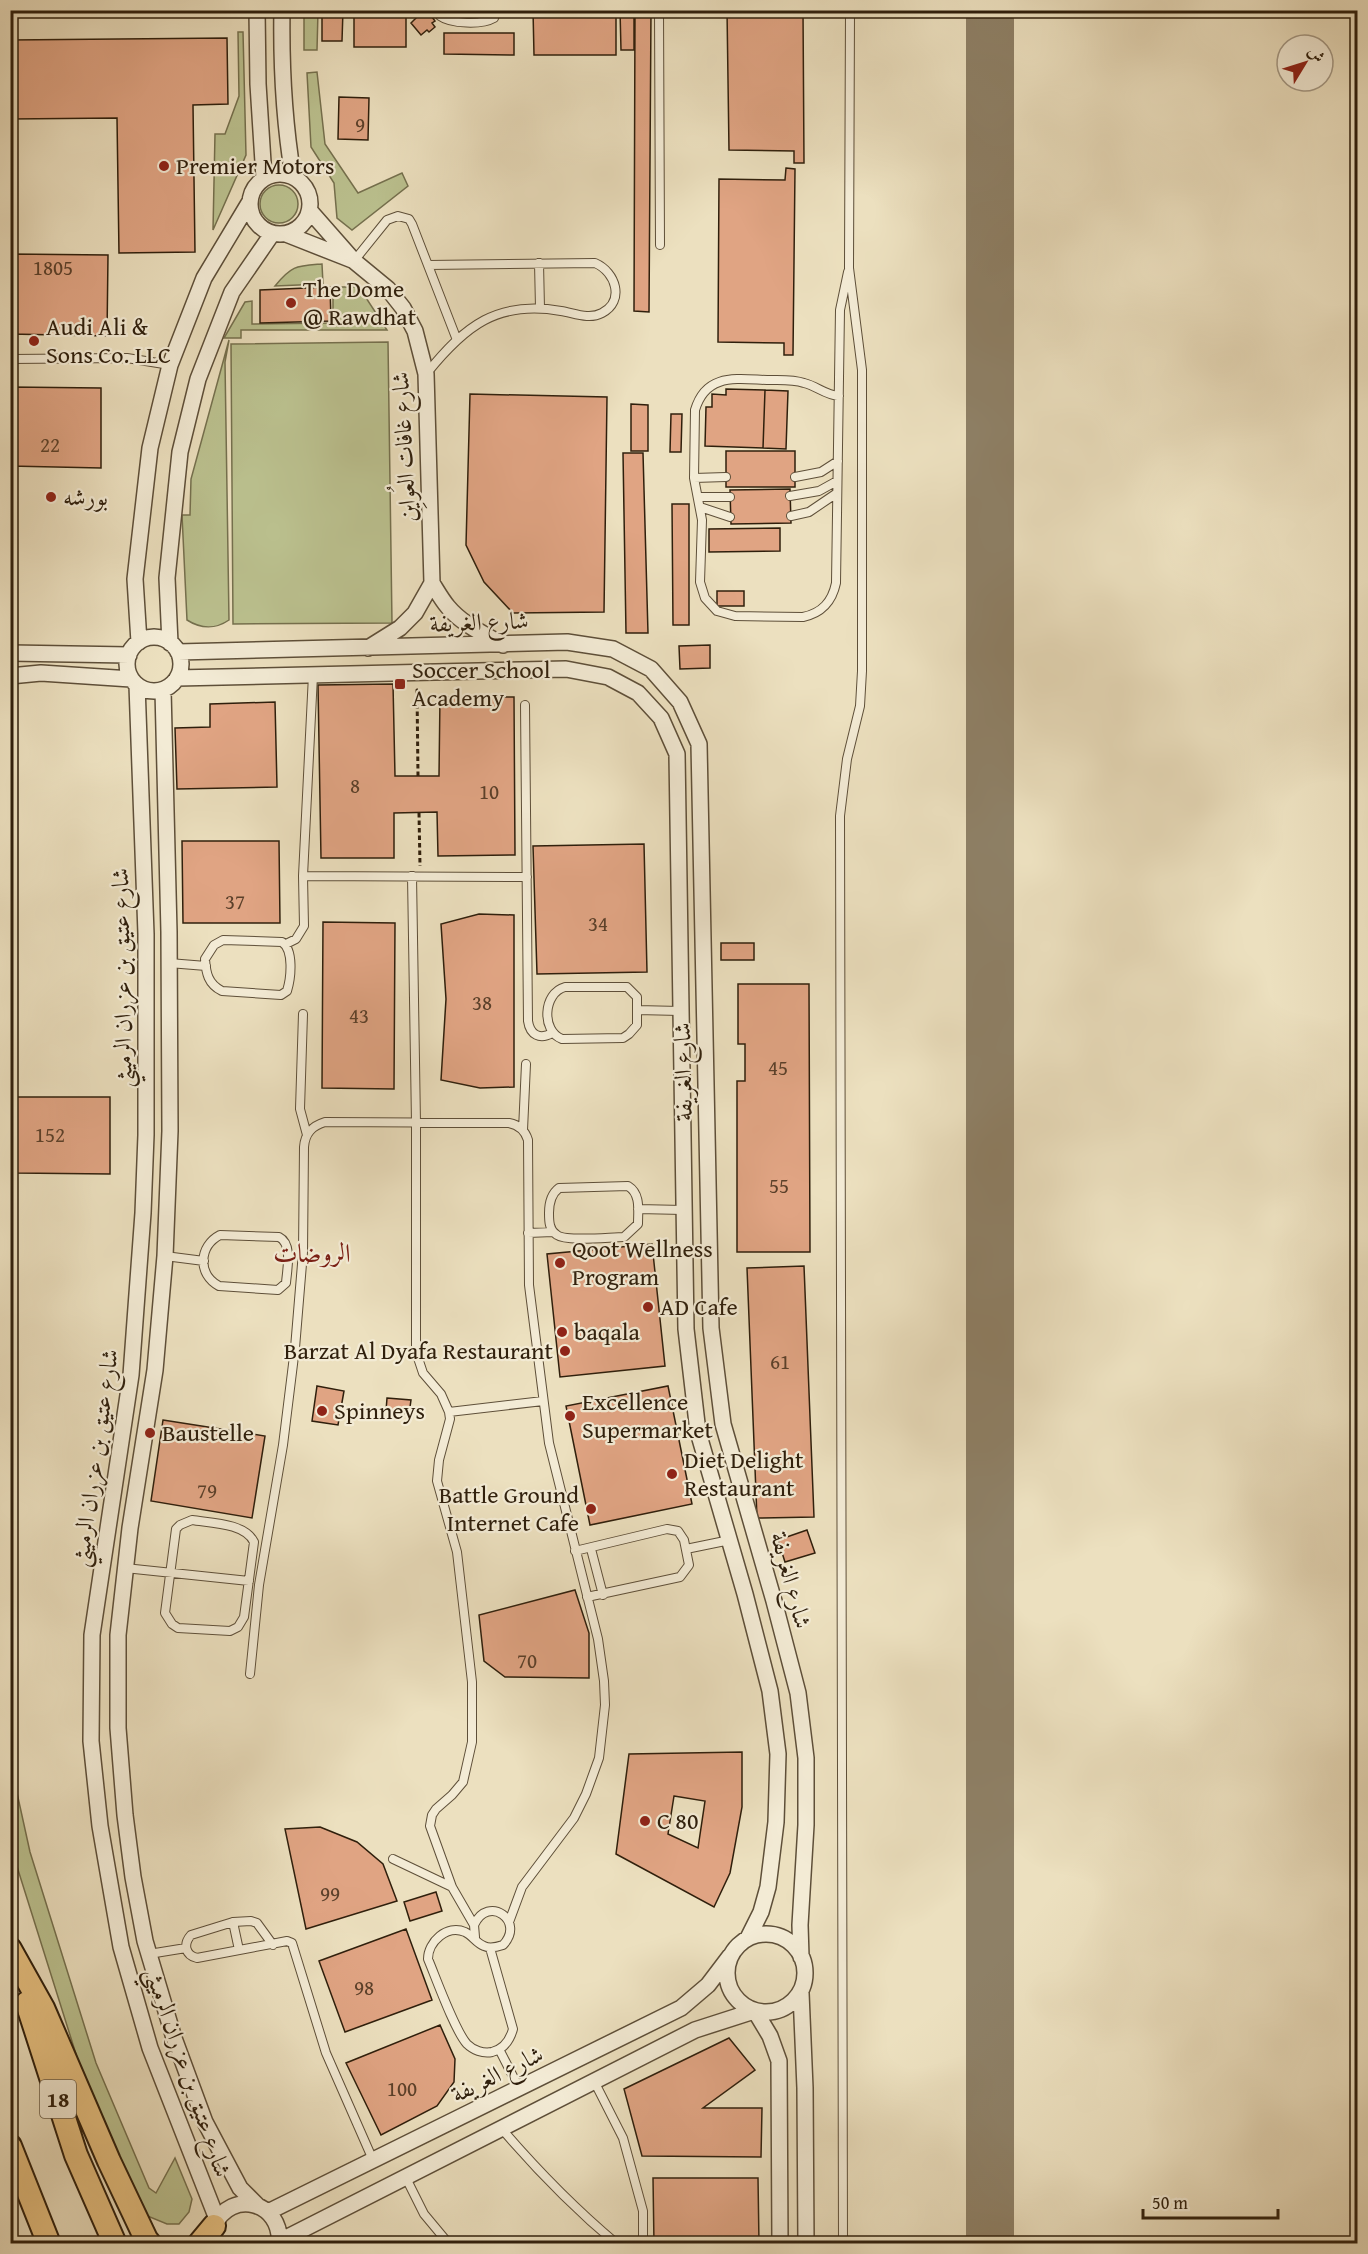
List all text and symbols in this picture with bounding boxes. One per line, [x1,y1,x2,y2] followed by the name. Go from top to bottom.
[1275,33,1335,93] north arrow
[1302,40,1331,67] text: ش
[355,109,365,140] house number: 9
[176,148,335,183] place label: Premier Motors
[157,159,171,173] marker: Premier Motors
[33,252,73,283] house number: 1805
[303,271,417,334] place label: The Dome @ Rawdhat
[284,296,298,310] marker: The Dome @ Rawdhat
[46,309,171,372] place label: Audi Ali & Sons Co. LLC
[27,334,41,348] marker: Audi Ali & Sons Co. LLC
[380,371,428,523] street label: شارع غافات العُوايِن
[40,429,60,460] house number: 22
[63,479,108,514] place label: بورشه
[44,490,58,504] marker: بورشه
[429,602,529,644] street label: شارع الغريفة
[412,652,551,715] place label: Soccer School Academy
[393,677,407,691] marker: Soccer School Academy
[350,770,360,801] house number: 8
[479,776,499,807] house number: 10
[102,868,146,1088] street label: شارع عتيق بن عزران الرميثي
[225,886,245,917] house number: 37
[588,908,608,939] house number: 34
[472,987,492,1018] house number: 38
[349,1000,369,1031] house number: 43
[664,1022,704,1122] street label: شارع الغريفة
[768,1052,788,1083] house number: 45
[35,1119,65,1150] house number: 152
[769,1170,789,1201] house number: 55
[572,1231,713,1294] place label: Qoot Wellness Program
[273,1233,351,1272] district label: الروضات
[553,1256,567,1270] marker: Qoot Wellness Program
[660,1289,738,1324] place label: AD Cafe
[641,1300,655,1314] marker: AD Cafe
[574,1314,640,1349] place label: baqala
[555,1325,569,1339] marker: baqala
[284,1333,554,1368] place label: Barzat Al Dyafa Restaurant
[558,1344,572,1358] marker: Barzat Al Dyafa Restaurant
[770,1346,790,1377] house number: 61
[62,1347,132,1570] street label: شارع عتيق بن عزران الرميثي
[582,1384,714,1447] place label: Excellence Supermarket
[334,1393,425,1428] place label: Spinneys
[315,1404,329,1418] marker: Spinneys
[563,1409,577,1423] marker: Excellence Supermarket
[162,1415,254,1450] place label: Baustelle
[143,1426,157,1440] marker: Baustelle
[684,1442,804,1505] place label: Diet Delight Restaurant
[665,1467,679,1481] marker: Diet Delight Restaurant
[197,1475,217,1506] house number: 79
[439,1477,579,1540] place label: Battle Ground Internet Cafe
[584,1502,598,1516] marker: Battle Ground Internet Cafe
[759,1528,821,1633] street label: شارع الغريفة
[517,1645,537,1676] house number: 70
[657,1803,698,1838] place label: C 80
[638,1814,652,1828] marker: C 80
[320,1878,340,1909] house number: 99
[131,1962,241,2183] street label: شارع عتيق بن عزران الرميثي
[354,1972,374,2003] house number: 98
[445,2036,550,2114] street label: شارع الغريفة
[387,2073,417,2104] house number: 100
[40,2080,76,2118] road number: 18
[1143,2182,1278,2220] scale bar
[1152,2189,1188,2216] text: 50 m

